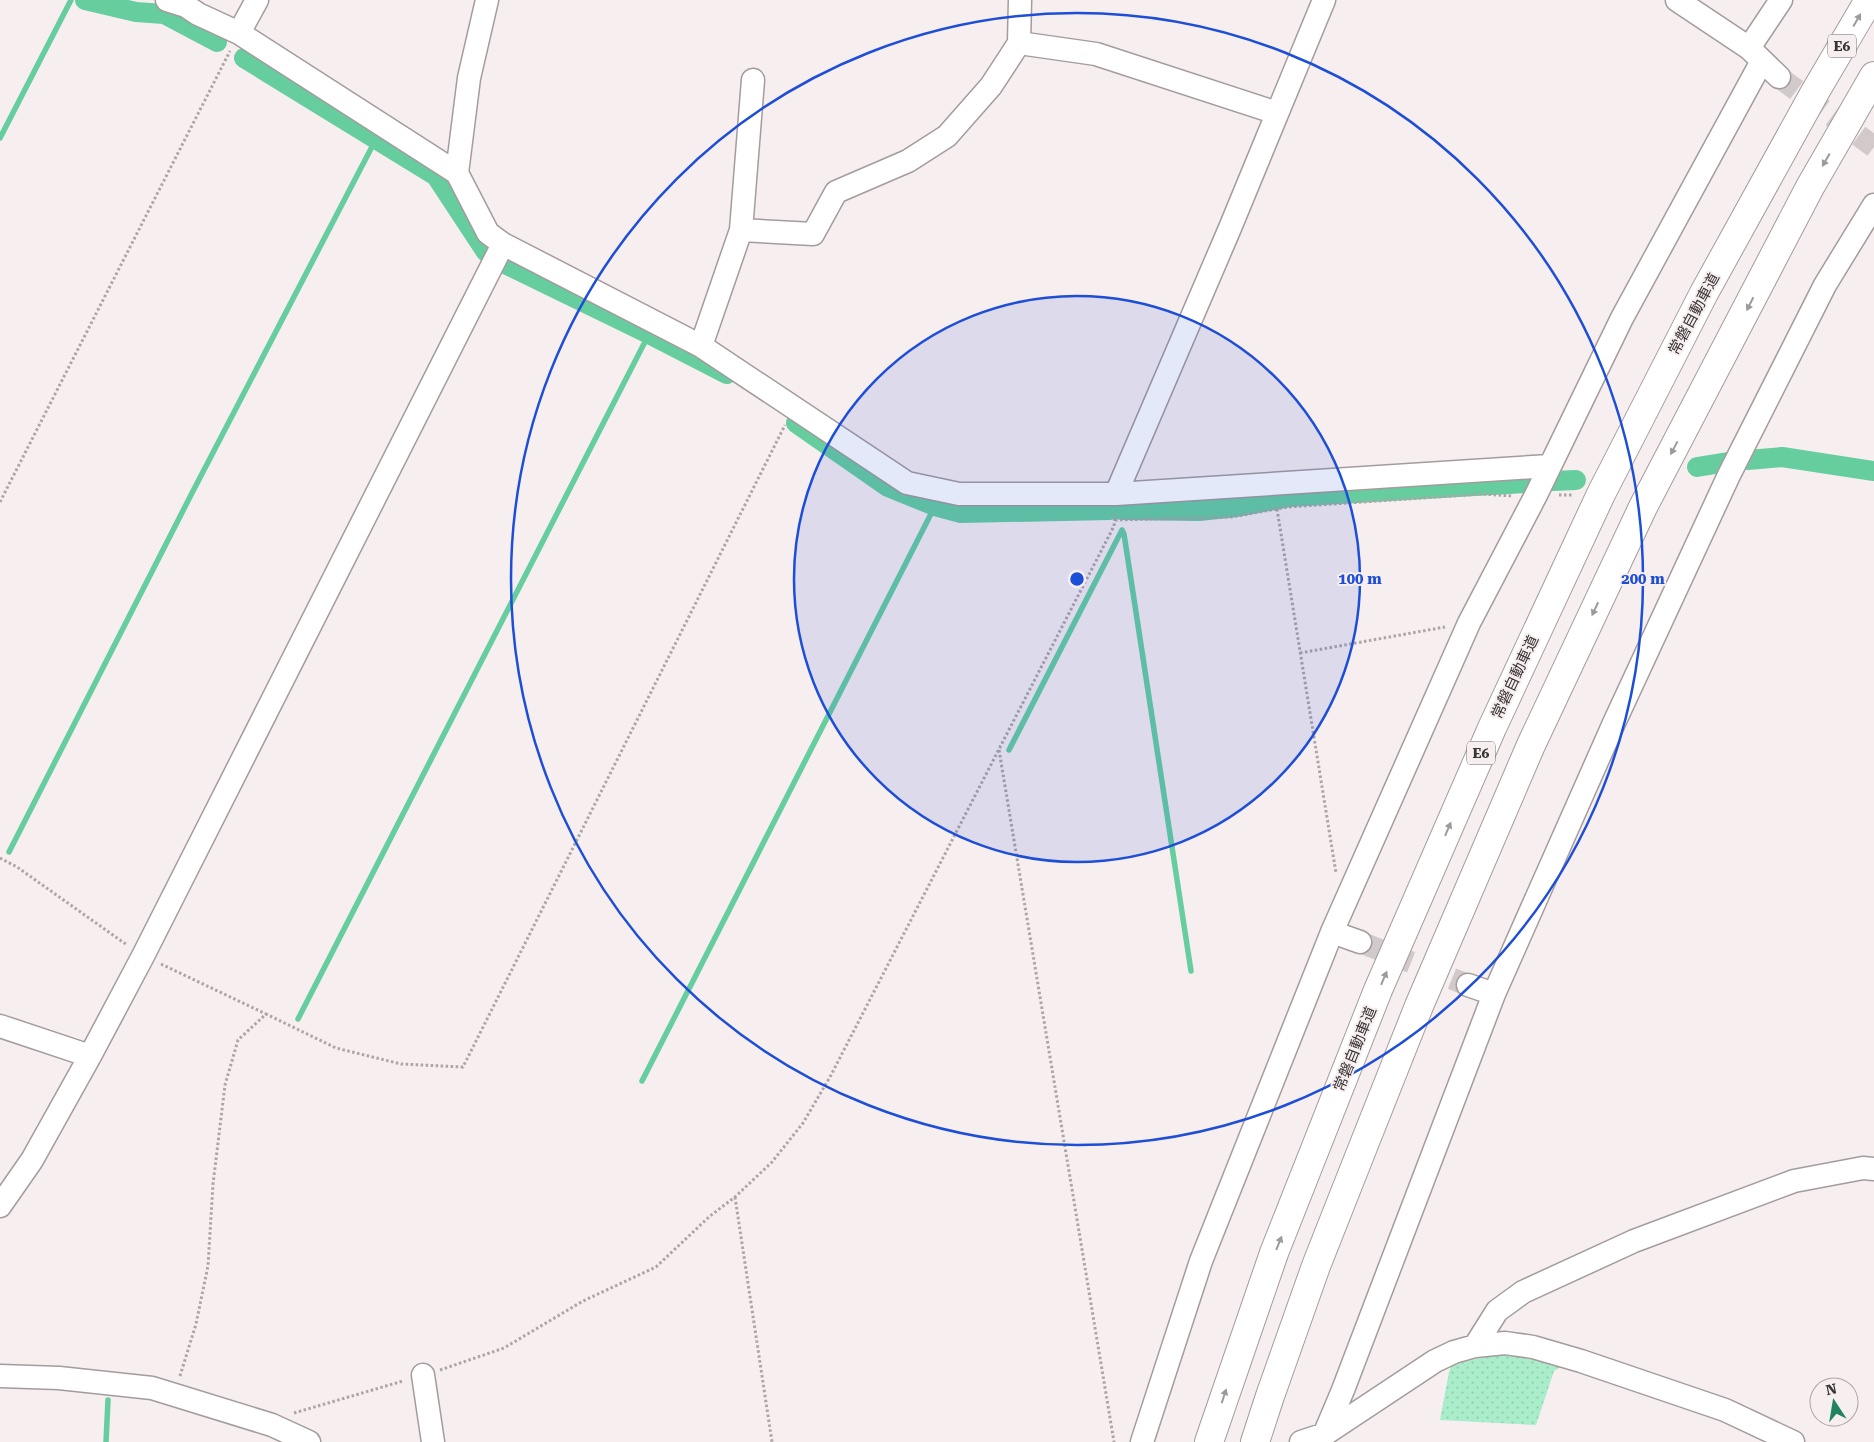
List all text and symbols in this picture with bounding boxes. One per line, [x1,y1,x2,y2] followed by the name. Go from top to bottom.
[1853,13,1862,26] one-way arrow
[1828,34,1856,58] road number: E6
[1821,154,1830,167] one-way arrow
[1665,270,1723,358] street label: 常磐自動車道
[1746,297,1754,311] one-way arrow
[1670,440,1678,455] one-way arrow
[1068,570,1086,588] centre of rings
[1338,570,1382,588] text: 100 m
[1621,570,1665,588] text: 200 m
[1591,602,1599,616] one-way arrow
[1488,632,1542,722] street label: 常磐自動車道
[1467,741,1495,764] road number: E6
[1445,822,1453,836] one-way arrow
[1380,971,1388,985] one-way arrow
[1330,1004,1380,1094] street label: 常磐自動車道
[1275,1235,1283,1250] one-way arrow
[1809,1377,1859,1427] north arrow
[1824,1380,1838,1398] text: N
[1221,1388,1228,1403] one-way arrow

